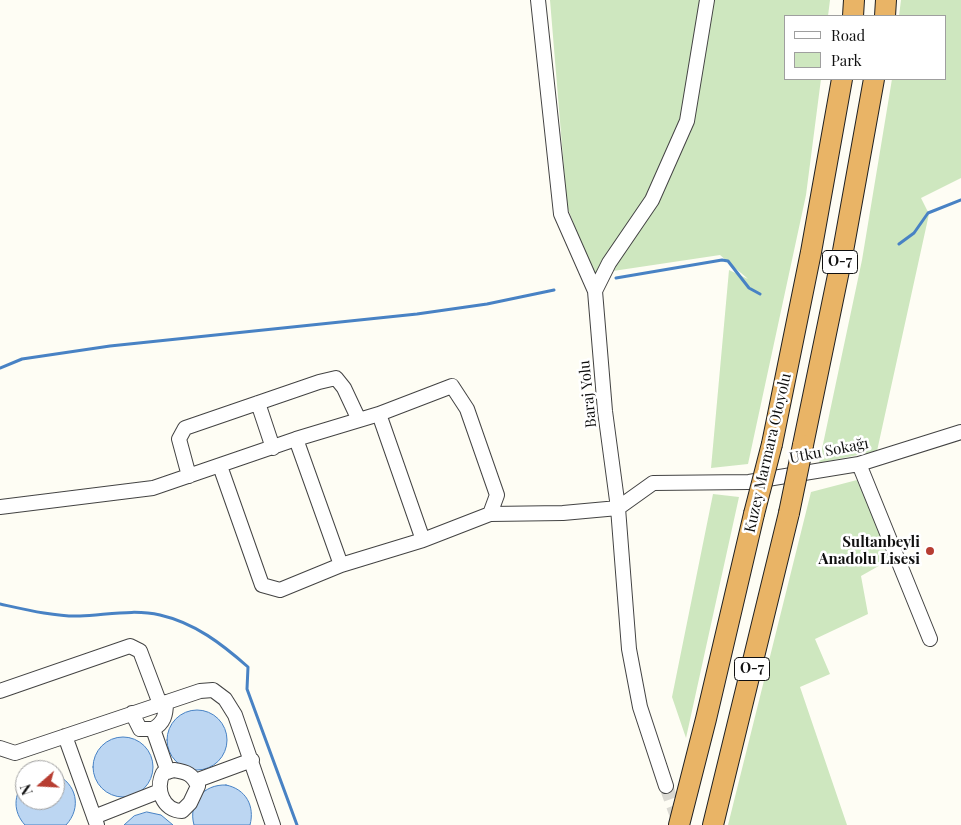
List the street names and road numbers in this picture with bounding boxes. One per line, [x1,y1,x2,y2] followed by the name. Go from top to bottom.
[822,250,858,274] road number: O-7
[576,359,600,429] street label: Baraj Yolu
[741,371,795,535] street label: Kuzey Marmara Otoyolu
[788,435,870,467] street label: Utku Sokağı
[734,658,770,681] road number: O-7

